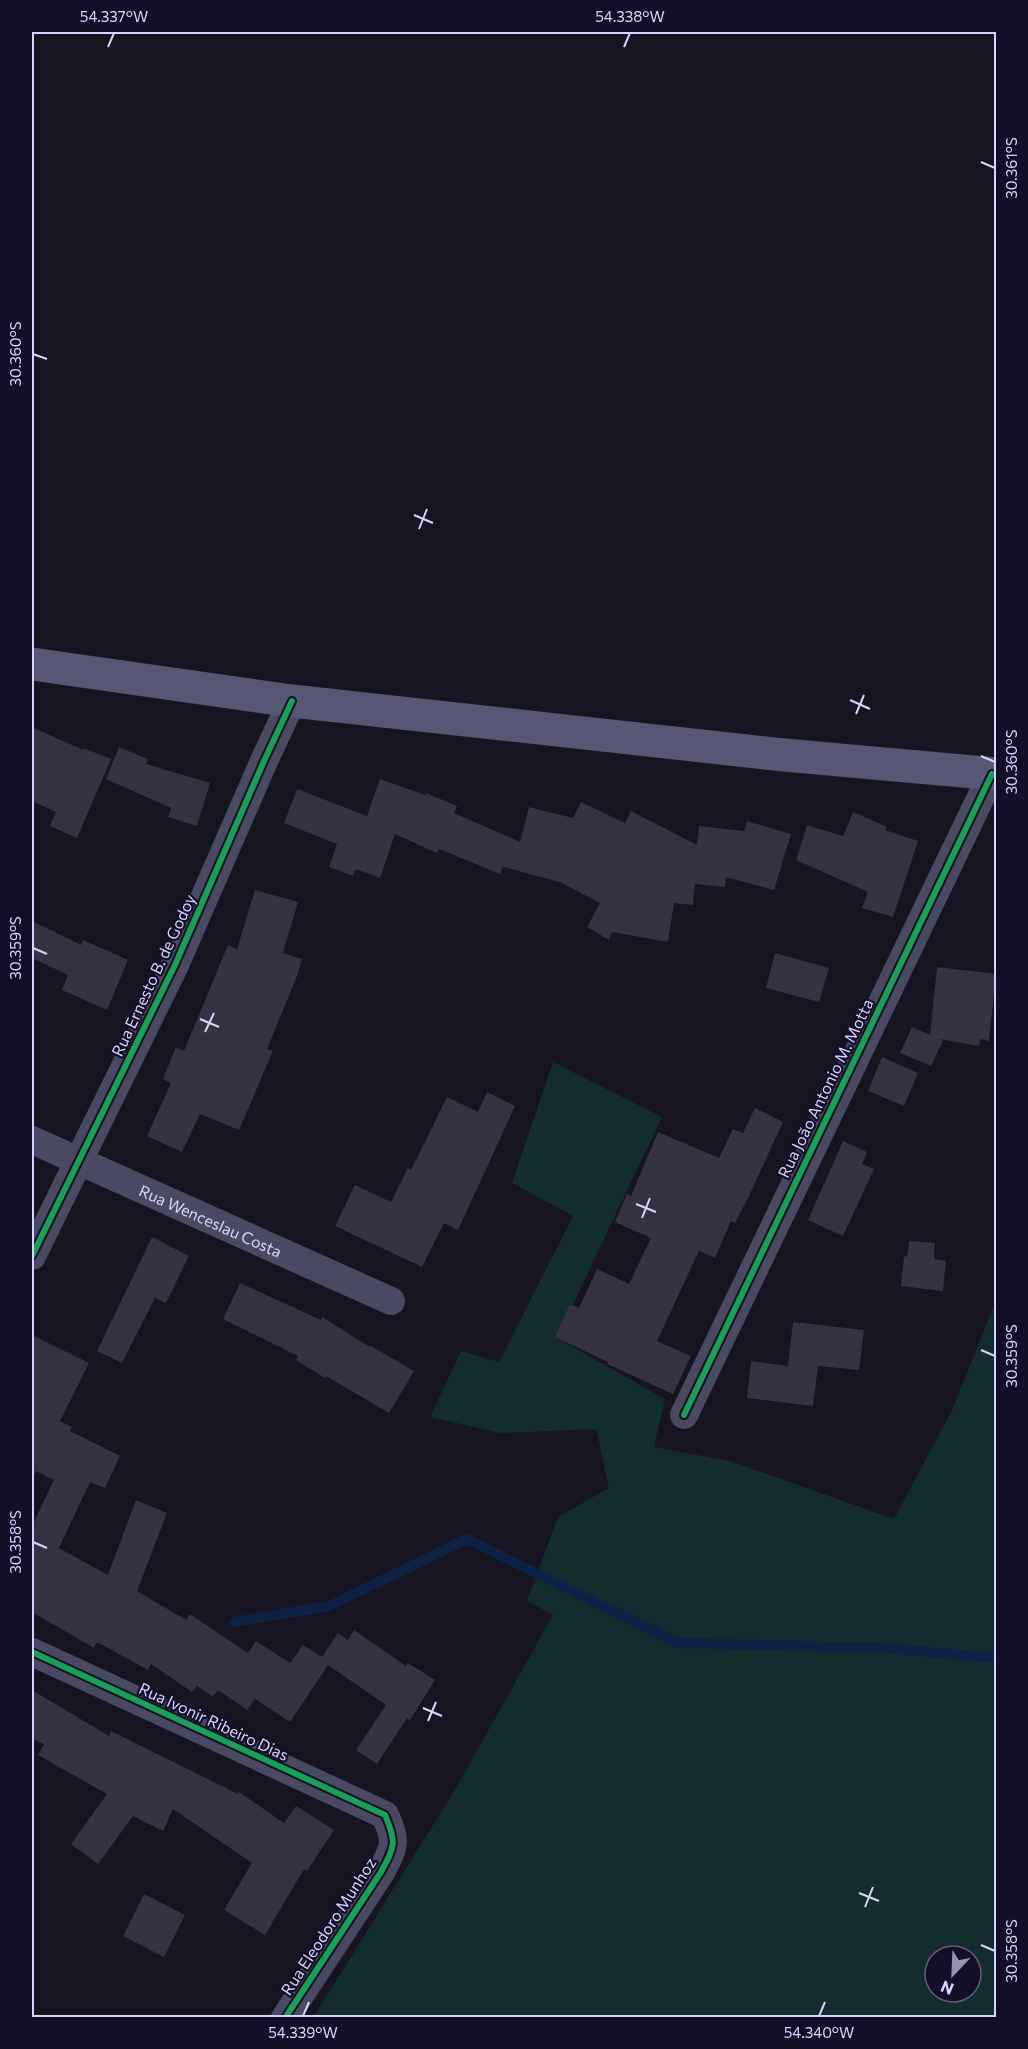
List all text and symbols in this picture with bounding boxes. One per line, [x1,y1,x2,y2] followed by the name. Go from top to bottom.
[80,7,148,25] text: 54.337°W
[595,7,665,25] text: 54.338°W
[1002,137,1020,199] text: 30.361°S
[6,321,24,386] text: 30.360°S
[1002,729,1020,794] text: 30.360°S
[107,891,199,1059] street label: Rua Ernesto B. de Godoy
[6,916,24,980] text: 30.359°S
[773,995,877,1181] street label: Rua João Antonio M. Motta
[136,1180,285,1260] street label: Rua Wenceslau Costa
[1002,1324,1020,1388] text: 30.359°S
[6,1510,24,1574] text: 30.358°S
[136,1678,292,1764] street label: Rua Ivonir Ribeiro Dias
[276,1854,380,1998] street label: Rua Eleodoro Munhoz
[1002,1919,1020,1983] text: 30.358°S
[923,1944,983,2004] north arrow
[938,1977,956,1999] text: N
[268,2023,338,2041] text: 54.339°W
[784,2023,854,2041] text: 54.340°W

